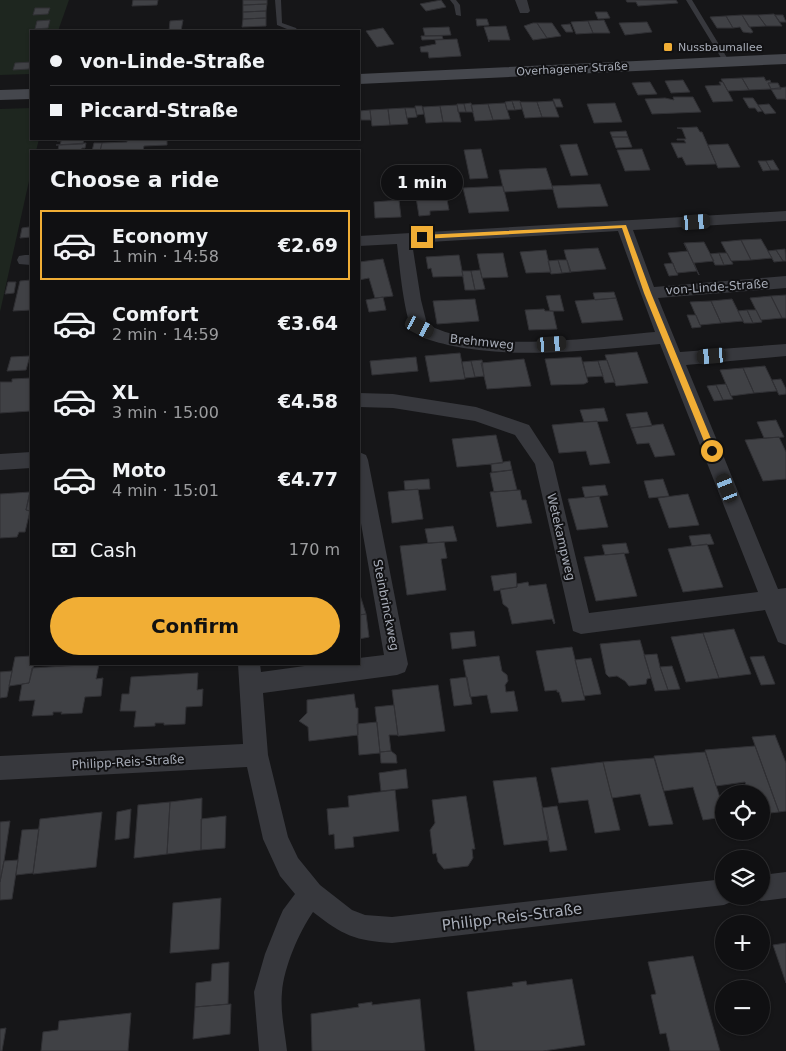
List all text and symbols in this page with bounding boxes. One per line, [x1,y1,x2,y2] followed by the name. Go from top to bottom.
[662,41,674,53] marker: Nussbaumallee
[678,41,763,54] place label: Nussbaumallee
[80,50,265,72] text: von-Linde-Straße
[516,60,628,78] street label: Overhagener Straße
[80,99,238,121] text: Piccard-Straße
[381,164,463,200] callout: 1 min
[50,167,219,192] text: Choose a ride
[397,173,447,192] text: 1 min
[680,213,711,231] car
[52,223,97,268] icon: car
[112,225,208,247] text: Economy
[411,226,433,248] route end
[278,234,338,256] text: €2.69
[112,247,219,266] text: 1 min · 14:58
[665,276,769,298] street label: von-Linde-Straße
[52,301,97,346] icon: car
[112,303,199,325] text: Comfort
[278,312,338,334] text: €3.64
[403,314,436,340] car
[112,325,219,344] text: 2 min · 14:59
[449,332,515,352] street label: Brehmweg
[536,335,567,353] car
[696,347,727,365] car
[52,379,97,424] icon: car
[112,381,139,403] text: XL
[278,390,338,412] text: €4.58
[112,403,219,422] text: 3 min · 15:00
[701,440,723,462] route start
[52,457,97,502] icon: car
[112,459,166,481] text: Moto
[278,468,338,490] text: €4.77
[714,471,739,505] car
[112,481,219,500] text: 4 min · 15:01
[544,492,578,582] street label: Wetekampweg
[50,536,78,564] icon: cash
[90,539,137,561] text: Cash
[289,540,340,559] text: 170 m
[370,558,402,652] street label: Steinbrinckweg
[50,597,340,655] button: Confirm
[71,752,185,772] street label: Philipp-Reis-Straße
[715,785,770,1035] map controls
[715,785,770,840] button: locate
[715,850,770,905] button: layers
[441,899,583,935] street label: Philipp-Reis-Straße
[715,915,770,970] button: +
[715,980,770,1035] button: −

